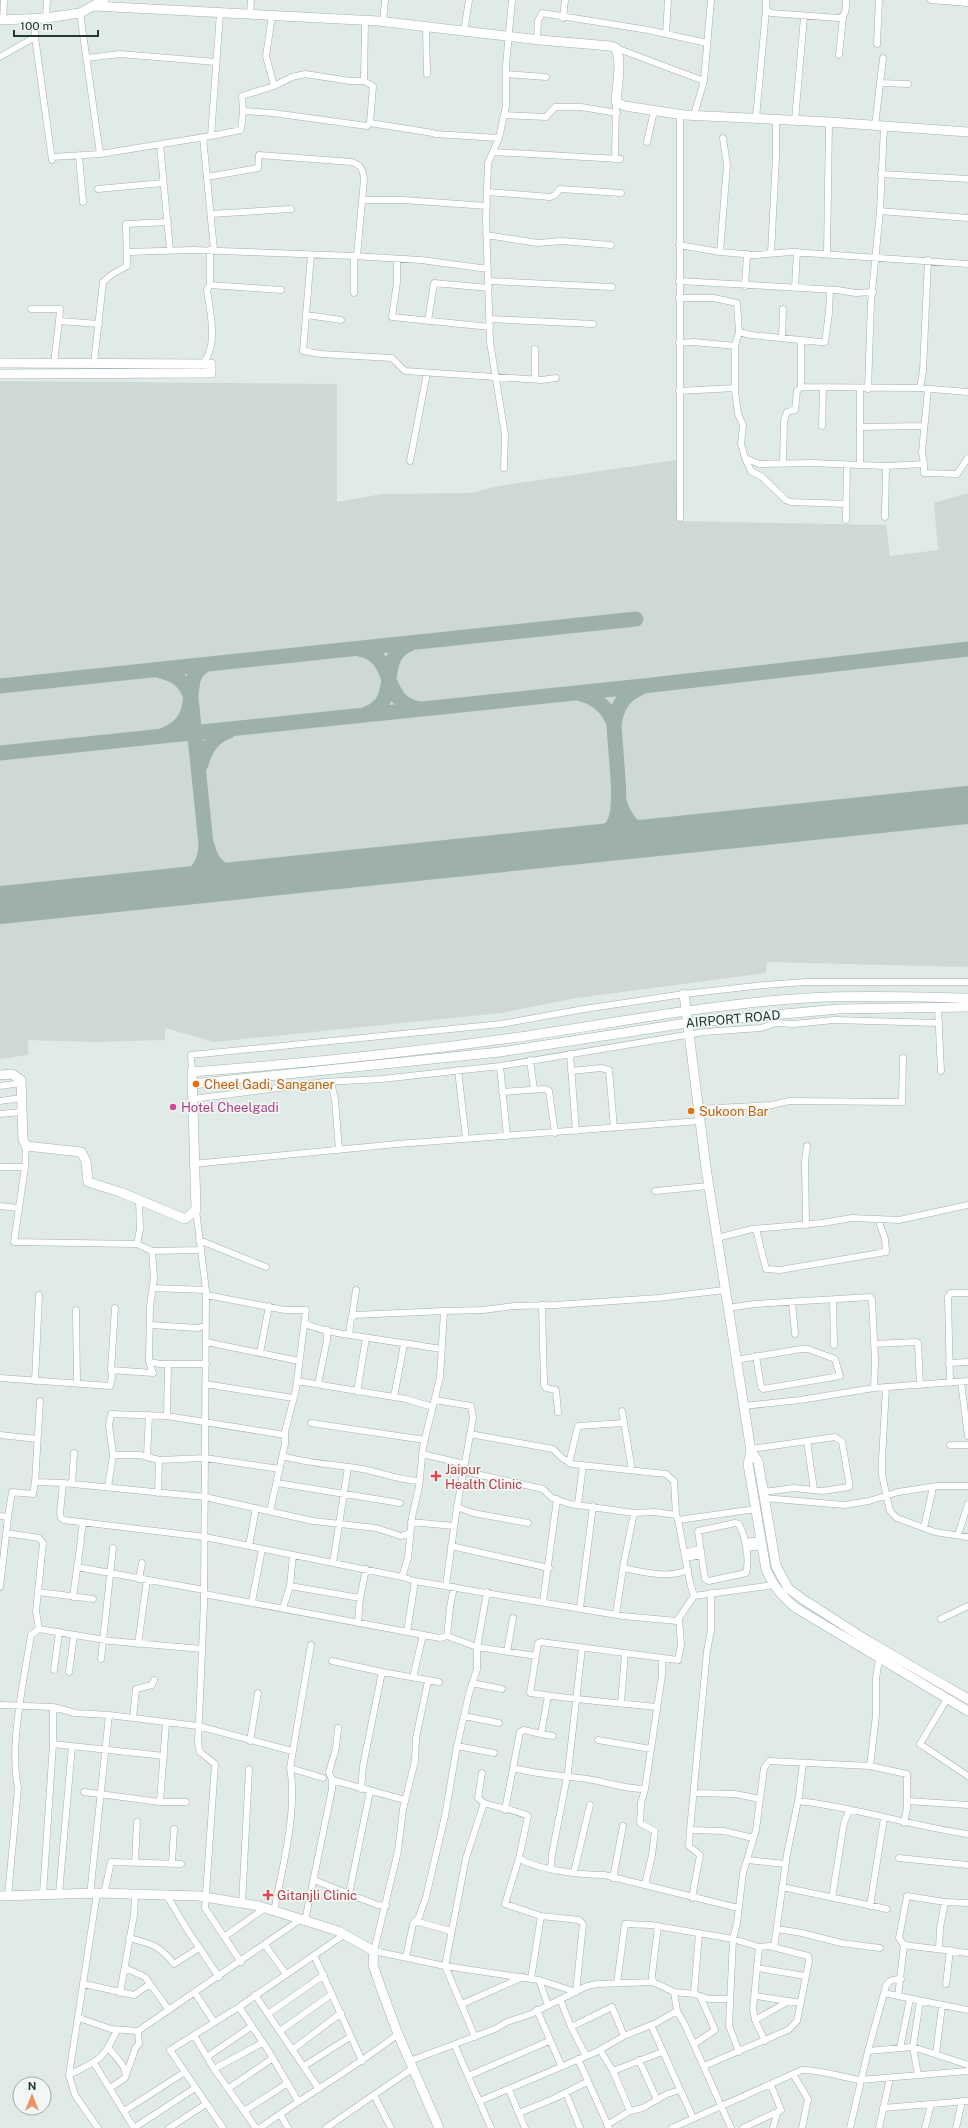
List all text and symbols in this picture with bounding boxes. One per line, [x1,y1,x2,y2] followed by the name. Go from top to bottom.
[14,12,98,38] scale bar
[20,19,53,33] text: 100 m
[685,1007,781,1031] street label: AIRPORT ROAD
[204,1077,335,1092] place label: Cheel Gadi, Sanganer
[191,1079,201,1089] marker: Cheel Gadi, Sanganer
[181,1100,279,1115] place label: Hotel Cheelgadi
[168,1102,178,1112] marker: Hotel Cheelgadi
[699,1104,769,1119] place label: Sukoon Bar
[686,1106,696,1116] marker: Sukoon Bar
[445,1462,522,1492] place label: Jaipur Health Clinic
[430,1470,442,1482] marker: Jaipur Health Clinic
[277,1888,357,1903] place label: Gitanjli Clinic
[262,1889,274,1901] marker: Gitanjli Clinic
[12,2076,52,2116] north arrow
[28,2080,36,2092] text: N

